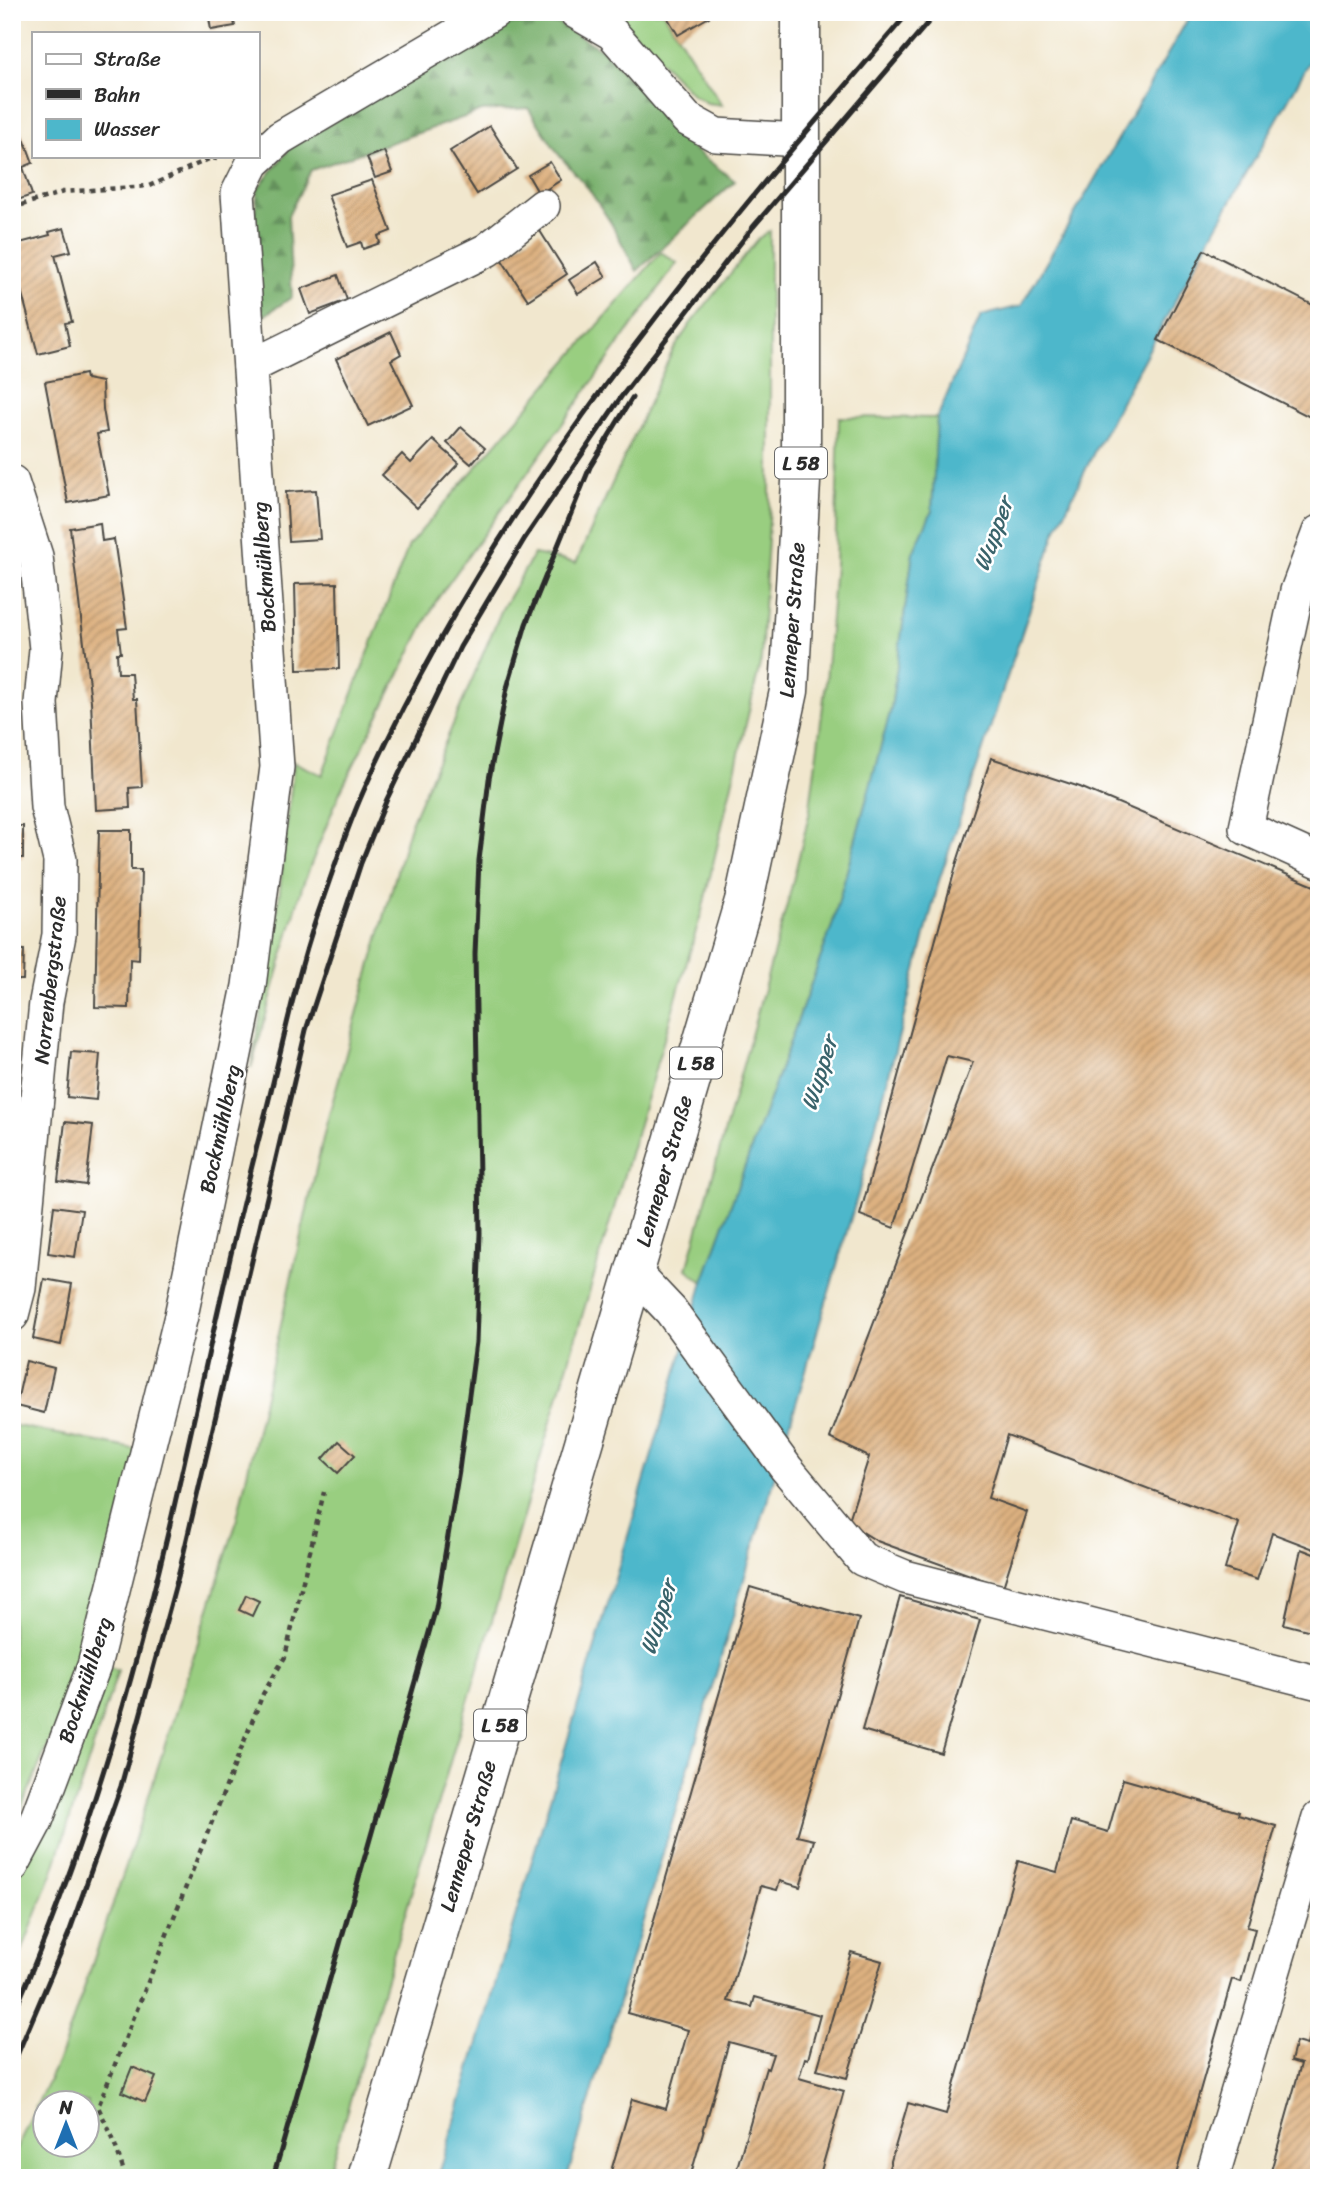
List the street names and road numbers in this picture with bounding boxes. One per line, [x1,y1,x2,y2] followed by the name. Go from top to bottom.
[775,447,827,478] road number: L 58
[240,500,288,634] street label: Bockmühlberg
[768,541,816,699] street label: Lenneper Straße
[22,894,78,1066] street label: Norrenbergstraße
[670,1048,722,1078] road number: L 58
[188,1061,252,1197] street label: Bockmühlberg
[624,1091,704,1251] street label: Lenneper Straße
[47,1611,123,1748] street label: Bockmühlberg
[474,1709,526,1740] road number: L 58
[428,1756,508,1916] street label: Lenneper Straße

